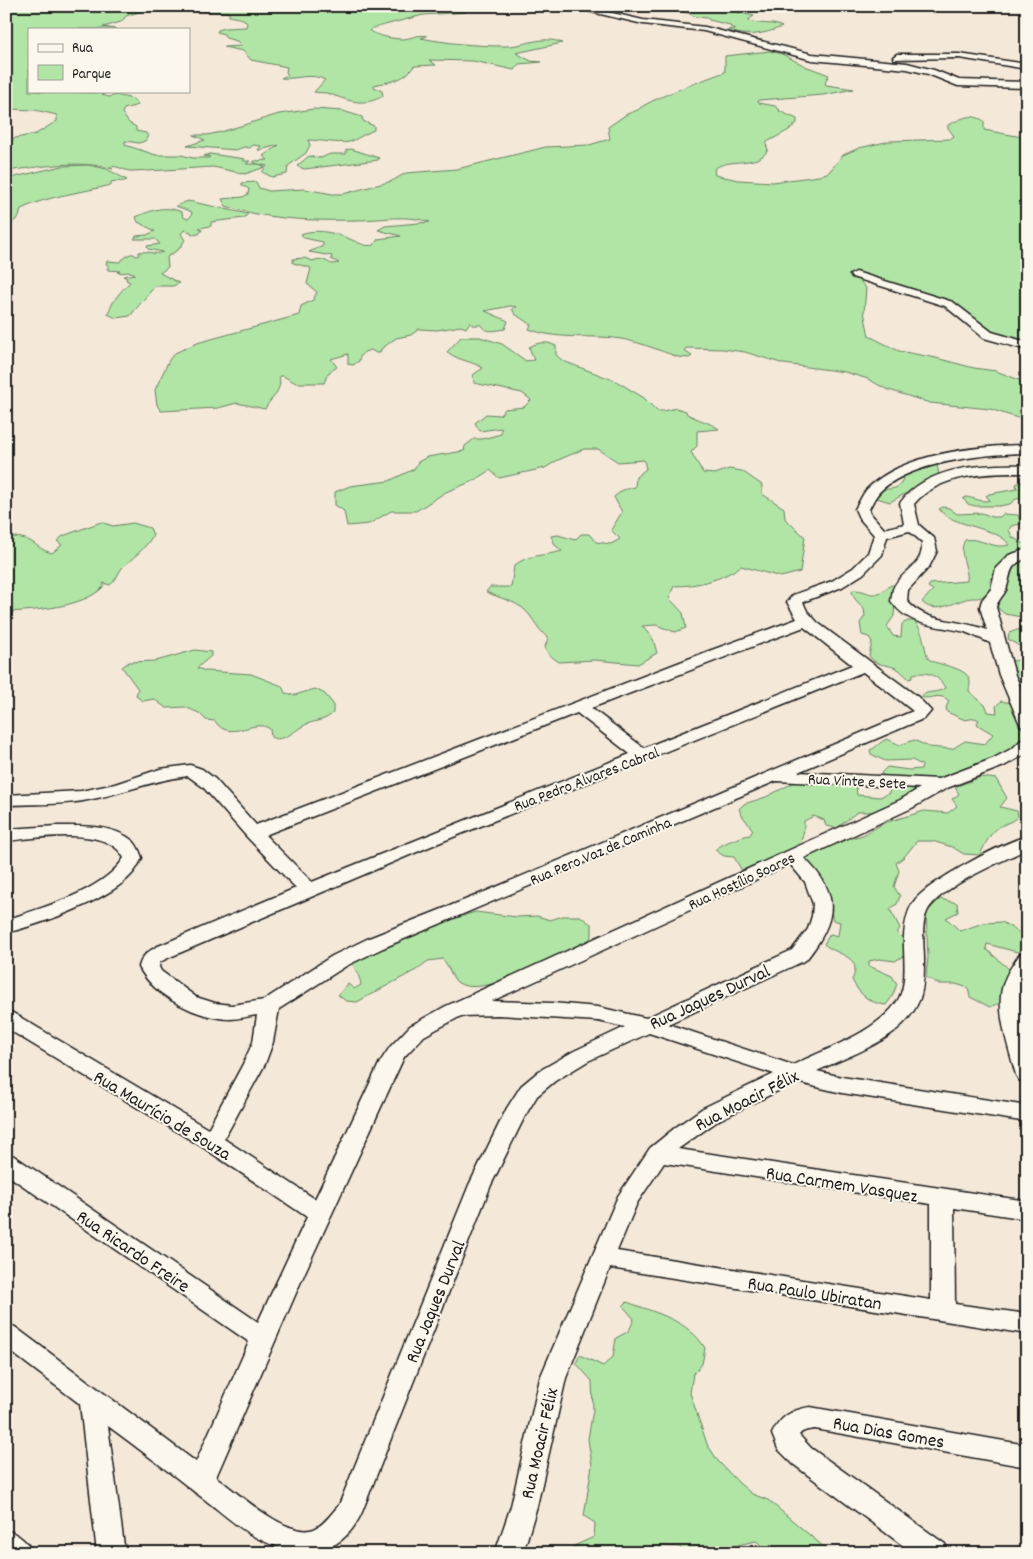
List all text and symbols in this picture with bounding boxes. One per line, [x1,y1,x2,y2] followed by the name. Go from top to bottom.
[28,28,190,92] legend
[72,38,94,60] text: Rua
[72,64,112,86] text: Parque
[511,742,663,819] street label: Rua Pedro Alvares Cabral
[807,768,907,797] street label: Rua Vinte e Sete
[527,812,676,893] street label: Rua Pero Vaz de Caminha
[685,847,800,917] street label: Rua Hostílio Soares
[646,959,776,1039] street label: Rua Jaques Durval
[691,1064,804,1140] street label: Rua Moacir Félix
[87,1065,236,1169] street label: Rua Maurício de Souza
[764,1161,919,1212] street label: Rua Carmem Vasquez
[70,1205,194,1301] street label: Rua Ricardo Freire
[400,1236,474,1368] street label: Rua Jaques Durval
[746,1272,883,1319] street label: Rua Paulo Ubiratan
[515,1385,567,1502] street label: Rua Moacir Félix
[831,1411,946,1458] street label: Rua Dias Gomes

